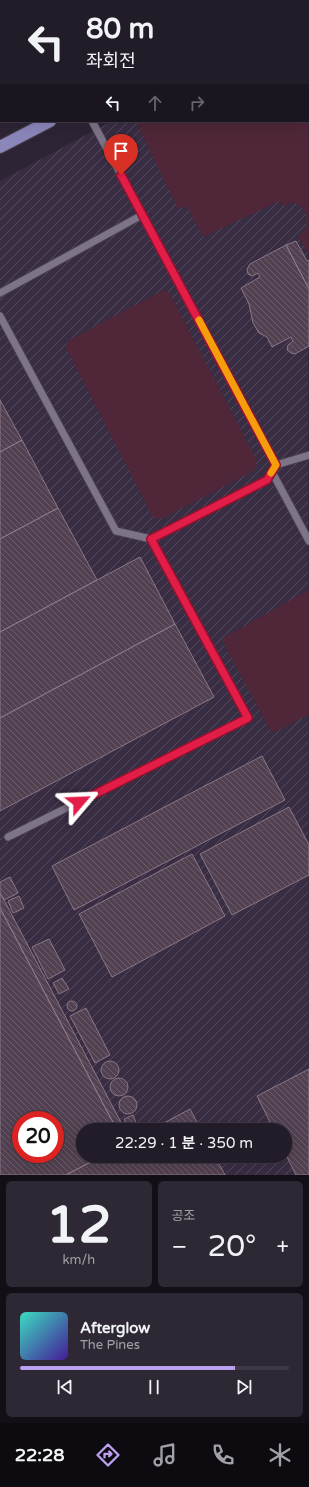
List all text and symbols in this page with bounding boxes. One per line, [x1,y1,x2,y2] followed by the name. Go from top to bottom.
[86,12,154,46] text: 80 m
[20,16,72,68] icon: left
[86,50,136,72] text: 좌회전
[102,92,124,114] icon: left
[144,92,166,114] icon: ahead
[186,92,208,114] icon: right
[104,134,138,175] pin
[110,140,132,162] icon: arrive
[58,781,100,823] position arrow
[12,1111,64,1163] speed limit sign: 20
[115,1134,253,1152] text: 22:29 · 1 분 · 350 m
[46,1194,111,1257] text: 12
[172,1208,195,1224] text: 공조
[207,1228,256,1265] text: 20°
[172,1234,187,1260] text: −
[277,1234,289,1260] text: +
[62,1252,95,1268] text: km/h
[80,1319,150,1337] text: Afterglow
[80,1337,140,1353] text: The Pines
[54,1376,76,1398] icon: previous
[143,1376,165,1398] icon: pause
[233,1376,255,1398] icon: next
[94,1441,122,1469] icon: directions
[151,1441,179,1469] icon: music
[209,1441,237,1469] icon: phone
[266,1441,294,1469] icon: climate
[15,1444,65,1466] text: 22:28

